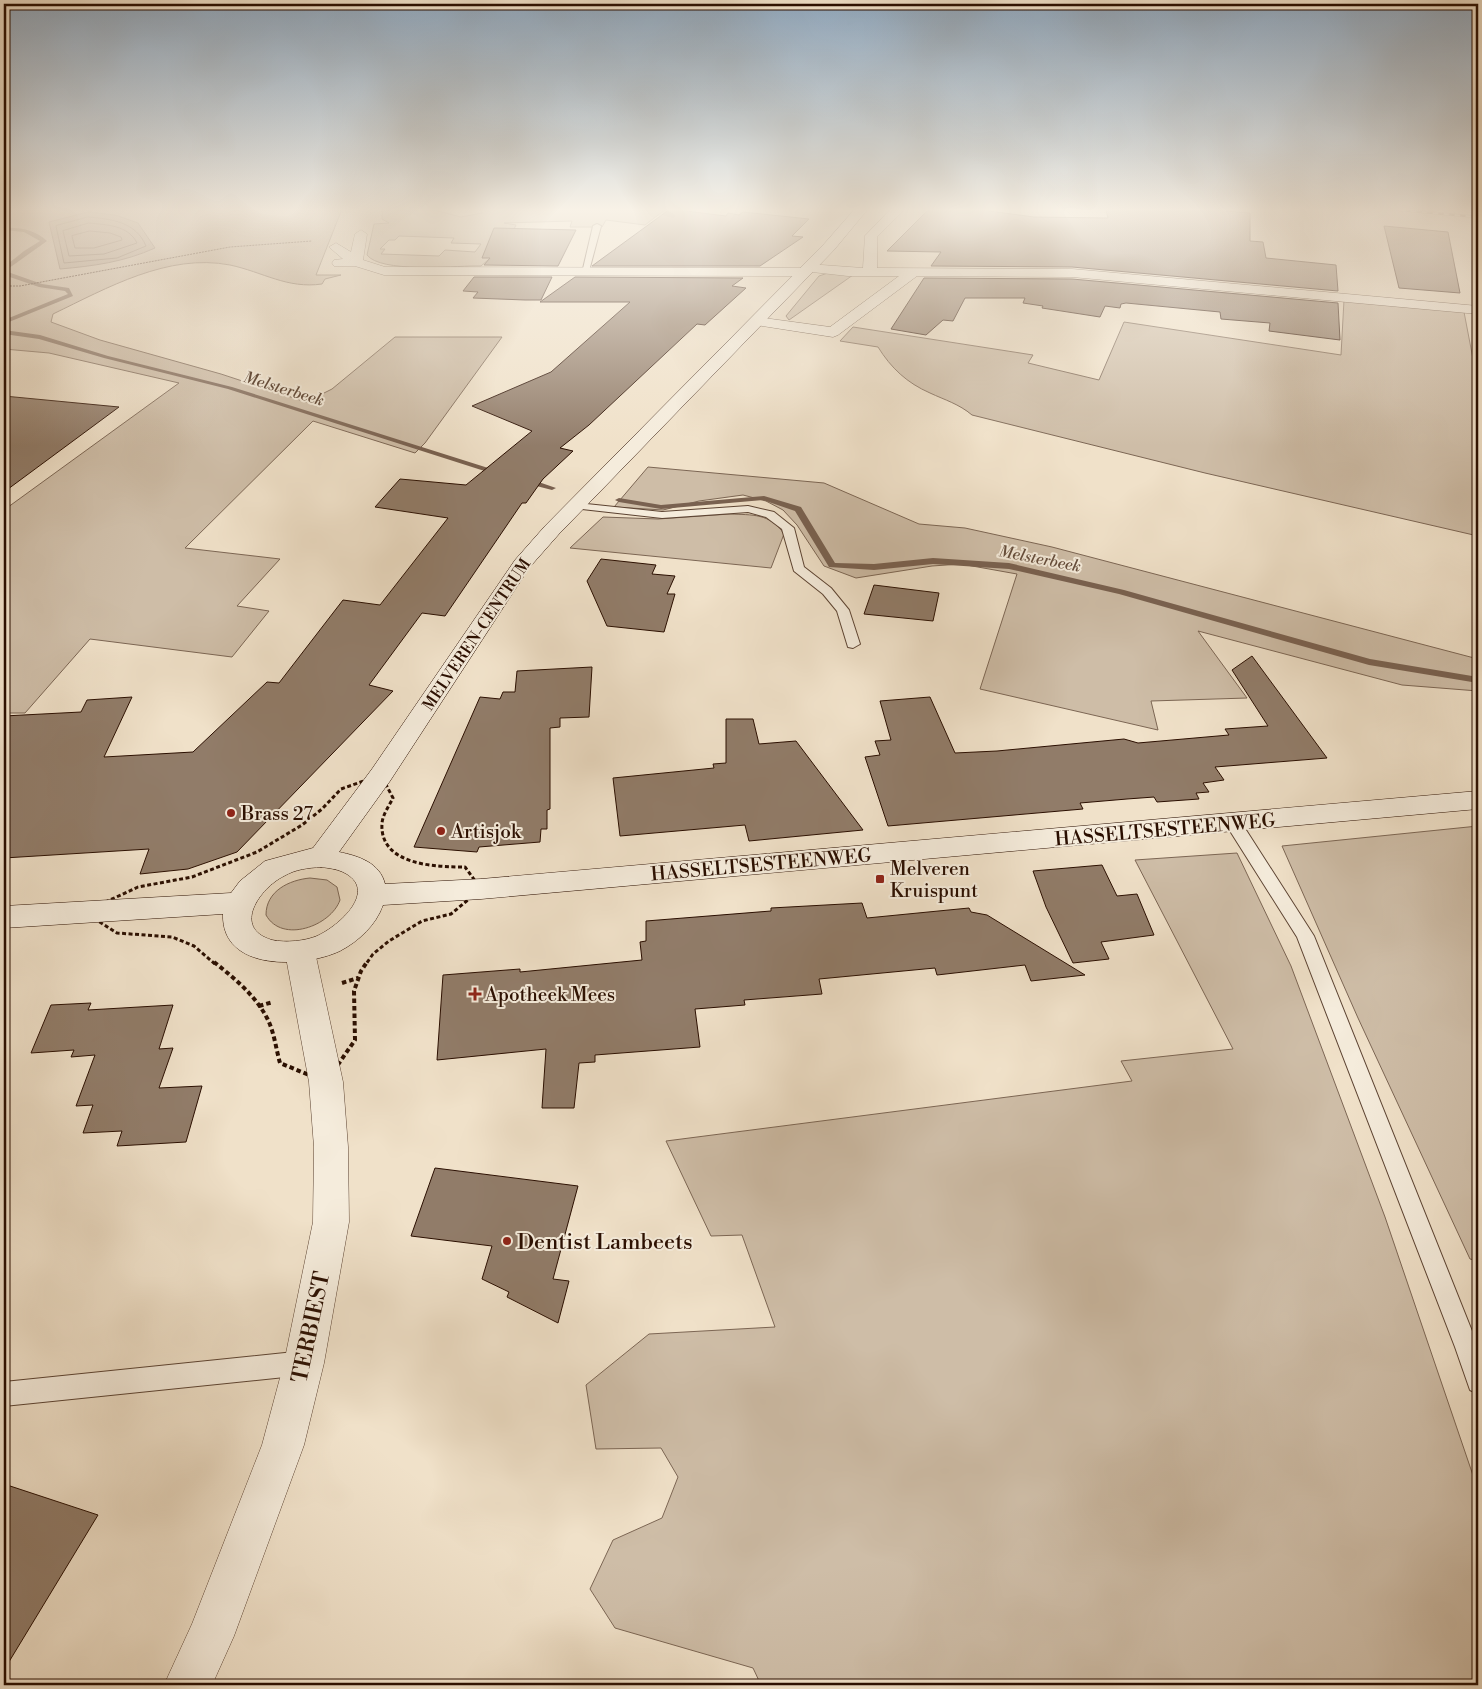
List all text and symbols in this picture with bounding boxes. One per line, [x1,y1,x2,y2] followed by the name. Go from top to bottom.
[241,367,326,411] water label: Melsterbeek
[997,541,1083,577] water label: Melsterbeek
[418,555,535,714] street label: MELVEREN-CENTRUM
[240,802,313,826] place label: Brass 27
[225,807,237,819] marker: Brass 27
[1054,808,1276,852] street label: HASSELTSESTEENWEG
[450,820,522,844] place label: Artisjok
[435,825,447,837] marker: Artisjok
[650,843,872,887] street label: HASSELTSESTEENWEG
[890,857,978,903] place label: Melveren Kruispunt
[874,873,886,885] marker: Melveren Kruispunt
[484,983,615,1007] place label: Apotheek Mees
[469,988,481,1000] marker: Apotheek Mees
[517,1229,693,1256] place label: Dentist Lambeets
[501,1235,513,1247] marker: Dentist Lambeets
[287,1269,336,1385] street label: TERBIEST

